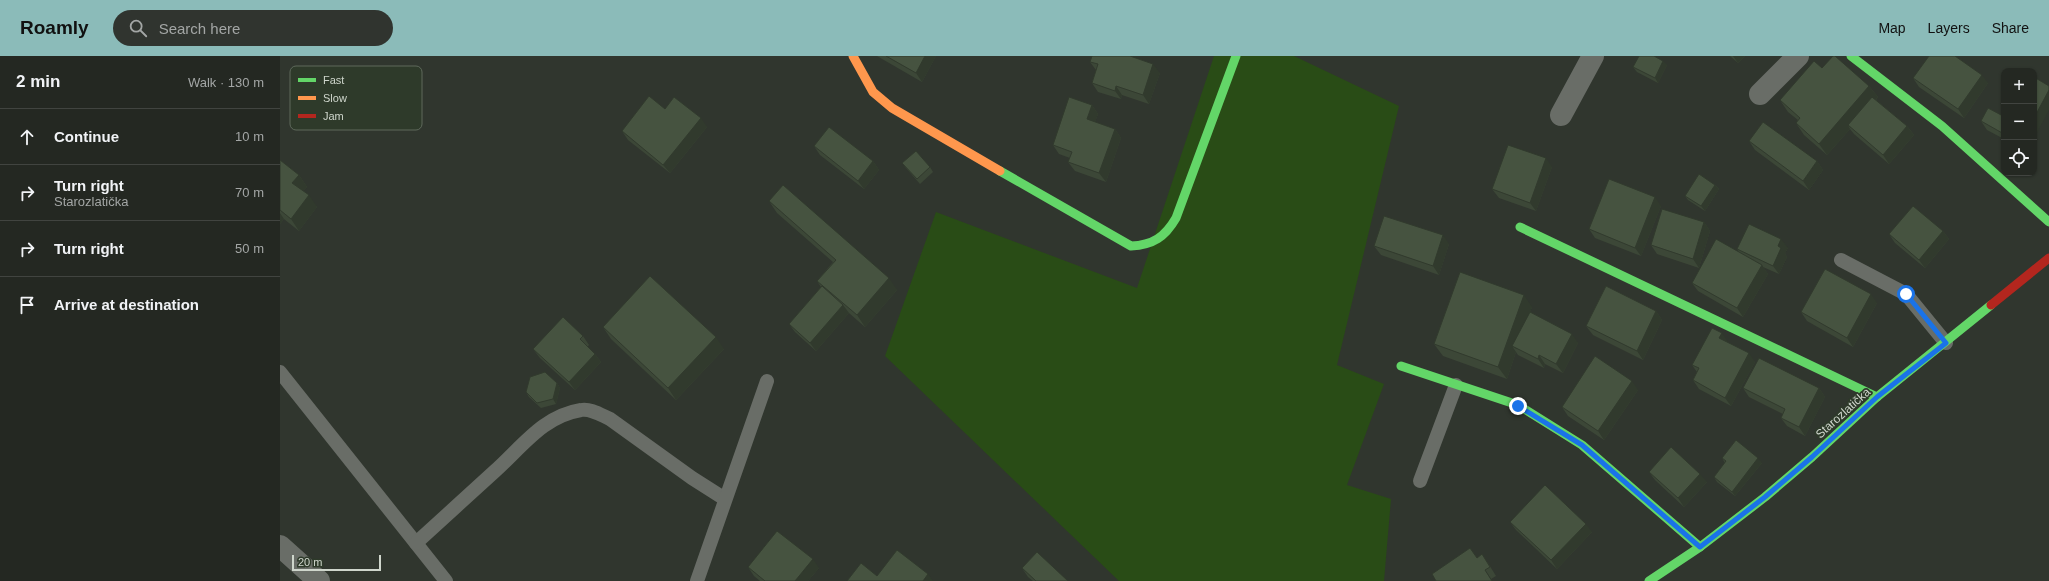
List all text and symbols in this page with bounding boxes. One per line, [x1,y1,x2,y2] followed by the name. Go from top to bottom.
[113,10,393,46] search box
[20,17,89,38] text: Roamly
[127,17,149,39] icon: search
[159,20,240,37] text: Search here
[1878,20,1906,36] text: Map
[1928,20,1970,36] text: Layers
[1992,20,2029,36] text: Share
[290,66,422,130] legend
[2001,68,2037,176] map controls
[2001,68,2037,104] button: +
[16,72,60,91] text: 2 min
[323,74,344,86] text: Fast
[188,75,264,90] text: Walk · 130 m
[323,92,347,104] text: Slow
[2001,104,2037,140] button: −
[323,110,344,122] text: Jam
[16,126,38,148] icon: ahead
[54,128,119,145] text: Continue
[235,129,264,144] text: 10 m
[2001,140,2037,176] button: locate
[54,177,124,194] text: Turn right
[16,182,38,204] icon: right
[235,185,264,200] text: 70 m
[54,194,128,209] text: Starozlatička
[16,238,38,260] icon: right
[54,240,124,257] text: Turn right
[235,241,264,256] text: 50 m
[1897,285,1915,303] route start
[16,294,38,316] icon: arrive
[54,296,199,313] text: Arrive at destination
[1813,385,1873,441] street label: Starozlatička
[1509,397,1527,415] route end
[292,553,381,572] scale bar
[298,556,322,568] text: 20 m

